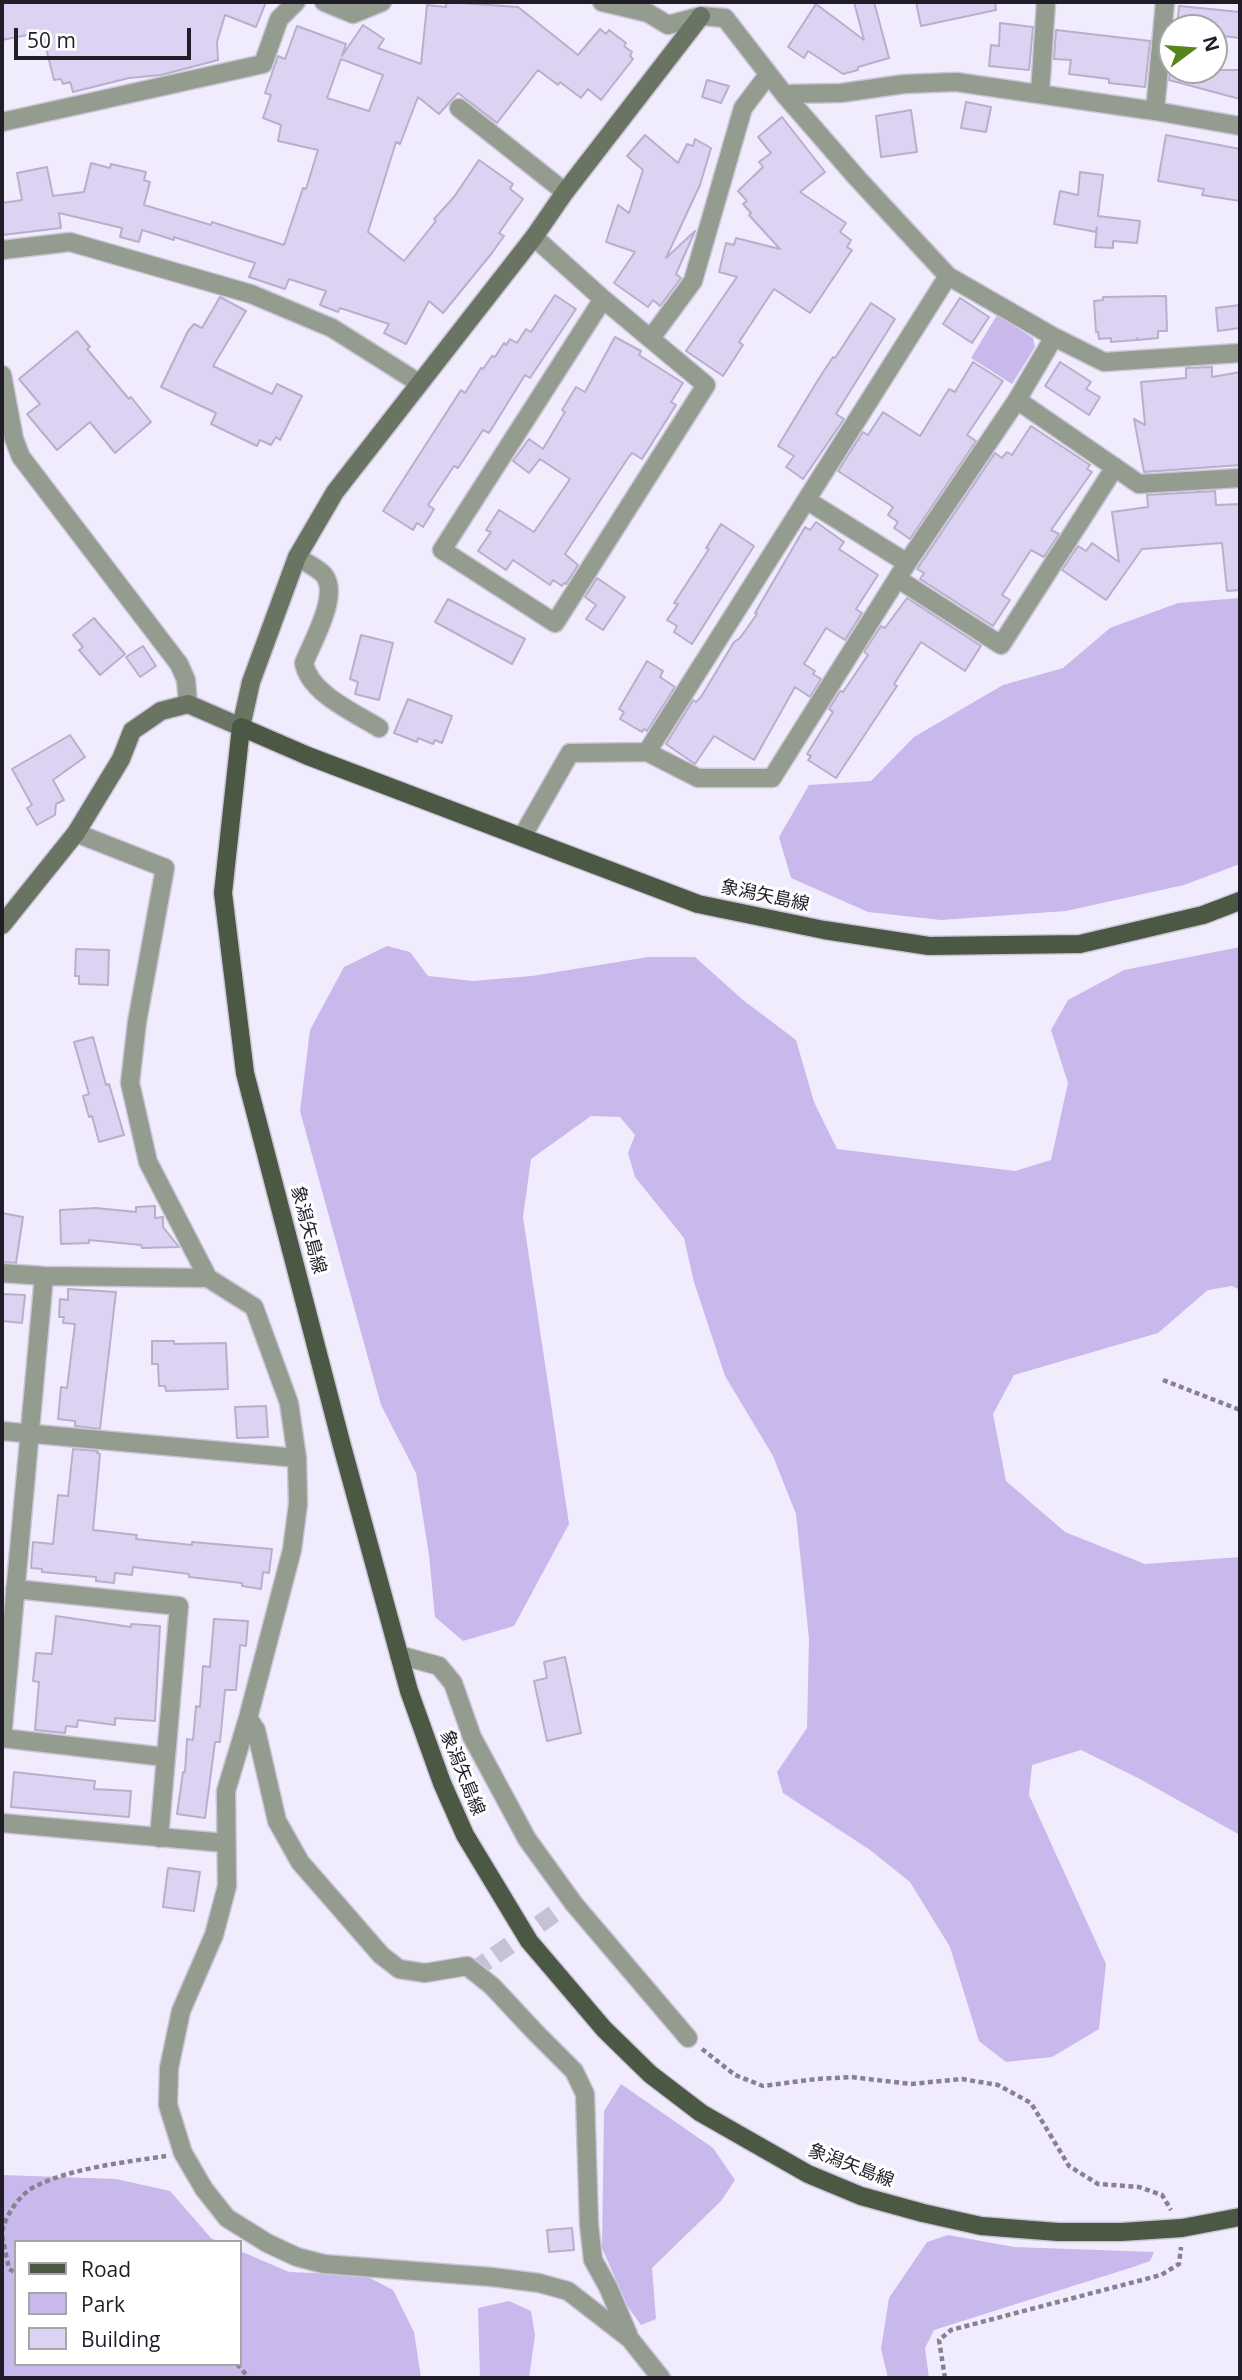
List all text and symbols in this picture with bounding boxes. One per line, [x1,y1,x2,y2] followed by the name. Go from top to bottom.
[18,14,194,58] scale bar
[1158,14,1228,84] north arrow
[27,26,76,54] text: 50 m
[1197,33,1226,55] text: N
[719,876,811,916] street label: 象潟矢島線
[286,1184,330,1276] street label: 象潟矢島線
[435,1727,489,1819] street label: 象潟矢島線
[805,2140,897,2192] street label: 象潟矢島線
[14,2240,242,2366] legend
[81,2255,131,2283] text: Road
[81,2290,125,2318] text: Park
[81,2325,160,2353] text: Building

